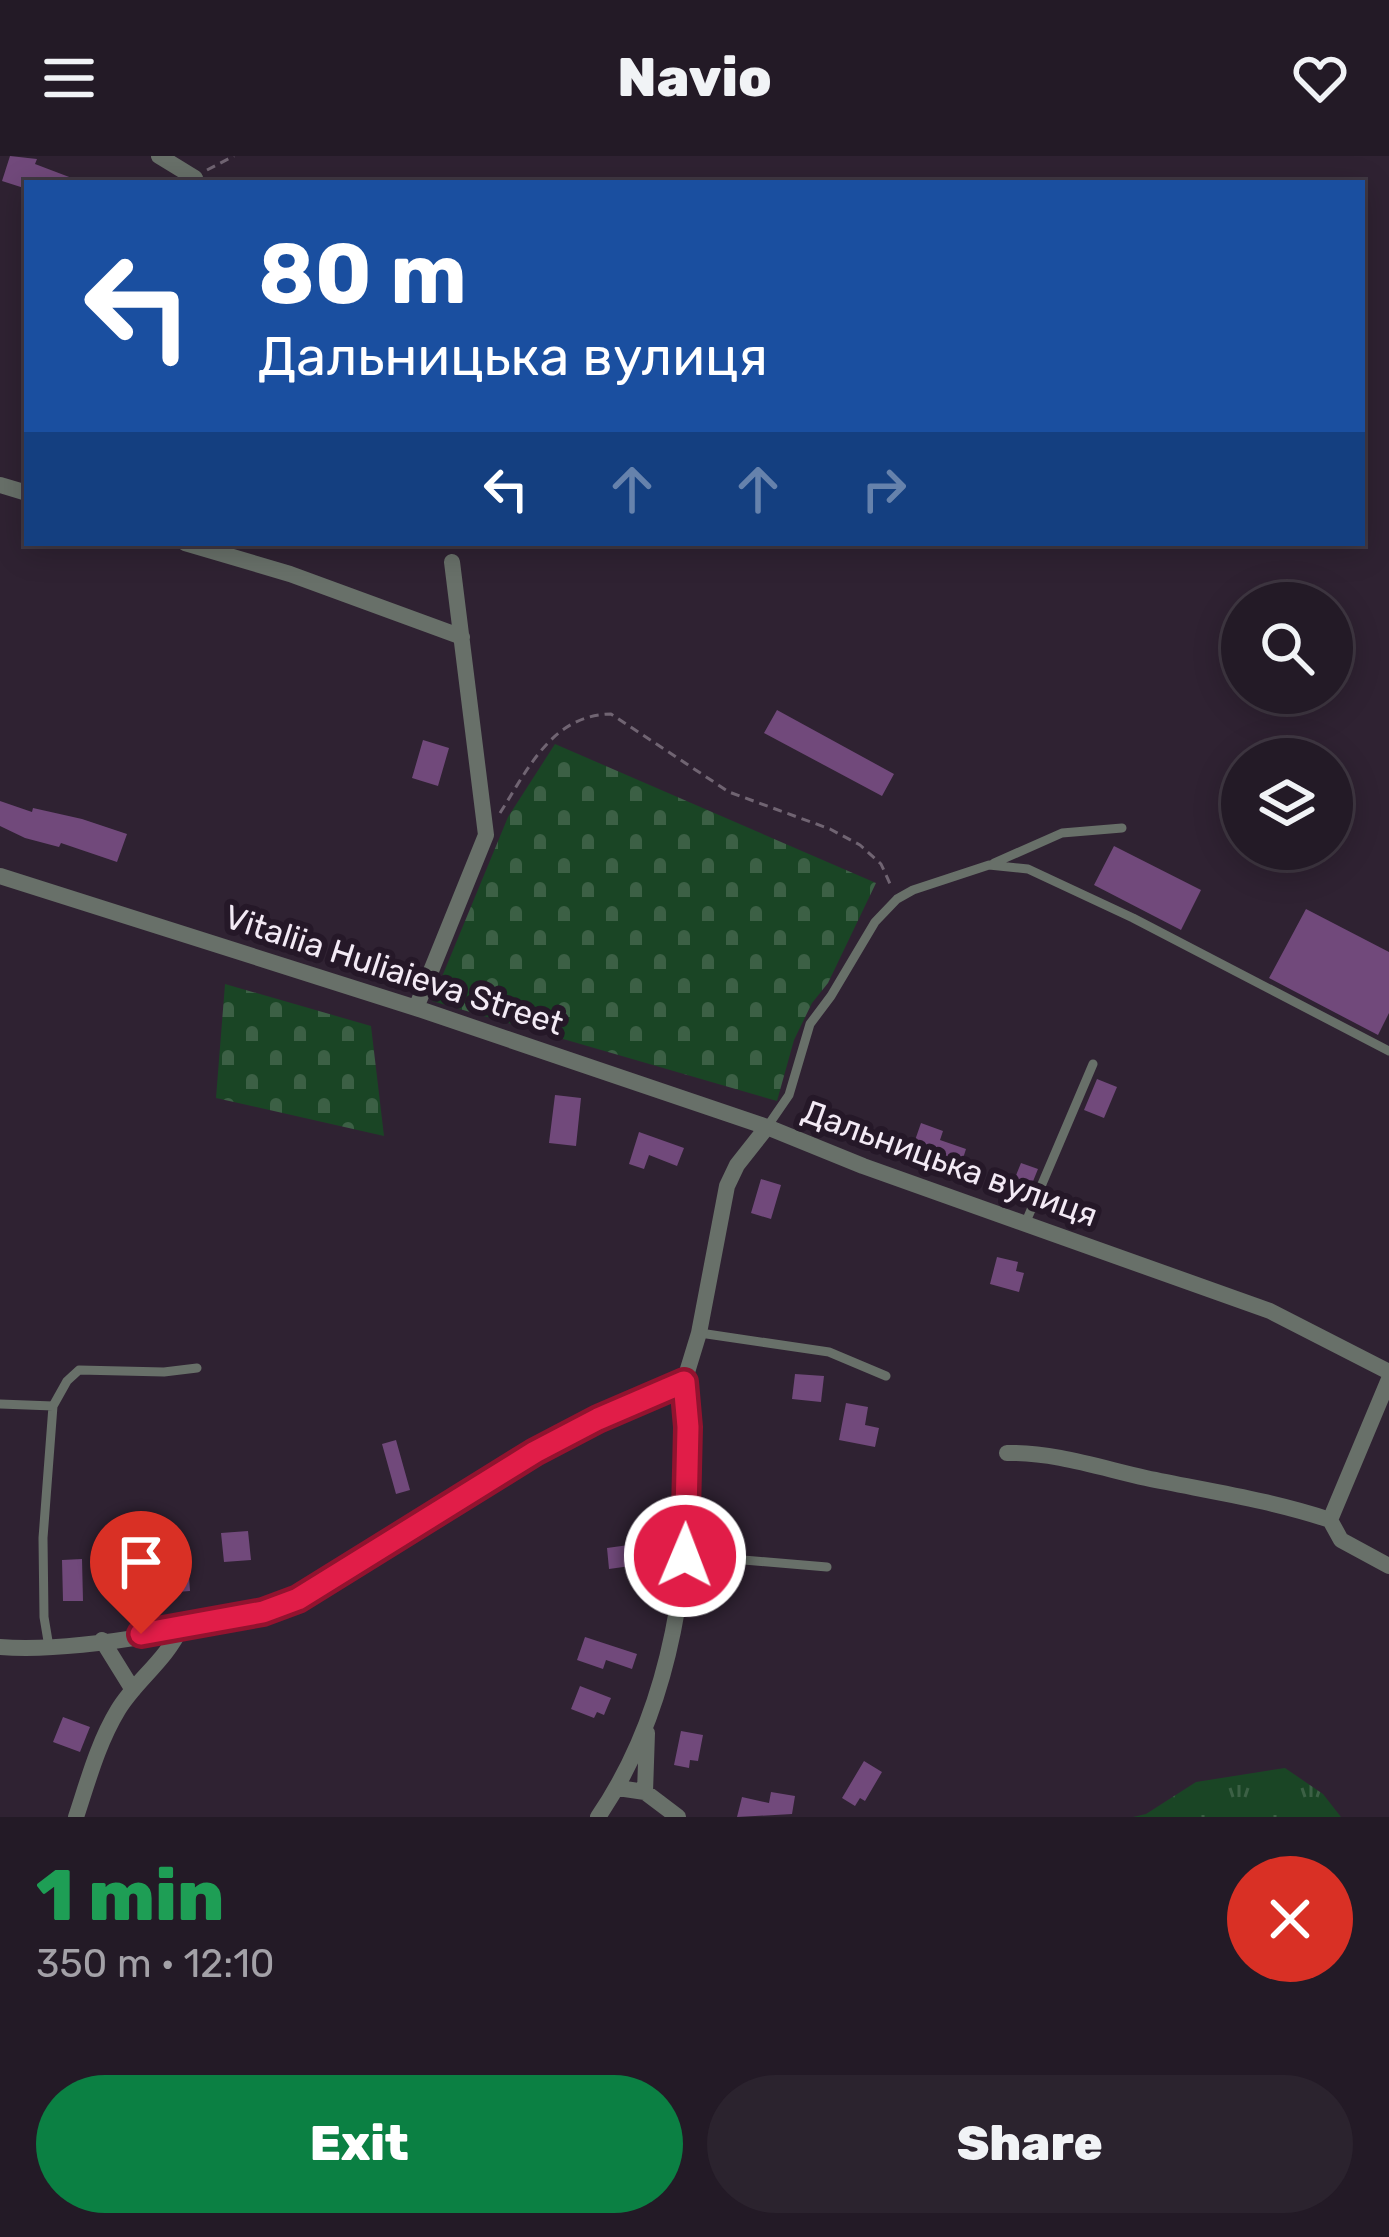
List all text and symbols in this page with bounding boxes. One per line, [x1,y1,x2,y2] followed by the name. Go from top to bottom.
[36,45,102,111] icon: menu
[1287,45,1353,111] icon: heart
[617,46,772,110] text: Navio
[258,224,467,324] text: 80 m
[60,228,216,384] icon: left
[258,325,768,389] text: Дальницька вулиця
[473,456,539,522] icon: left
[599,456,665,522] icon: ahead
[725,456,791,522] icon: ahead
[851,456,917,522] icon: right
[1221,582,1353,870] map controls
[1221,582,1353,714] button: search
[1221,738,1353,870] button: layers
[220,897,568,1043] street label: Vitaliia Huliaieva Street
[797,1091,1103,1235] street label: Дальницька вулиця
[622,1493,748,1619] position arrow
[90,1511,192,1634] pin
[108,1529,174,1595] icon: arrive
[36,1853,224,1938] text: 1 min
[1227,1856,1353,1982] button: close
[36,1941,275,1987] text: 350 m · 12:10
[36,2075,683,2213] button: Exit
[707,2075,1353,2213] button: Share

